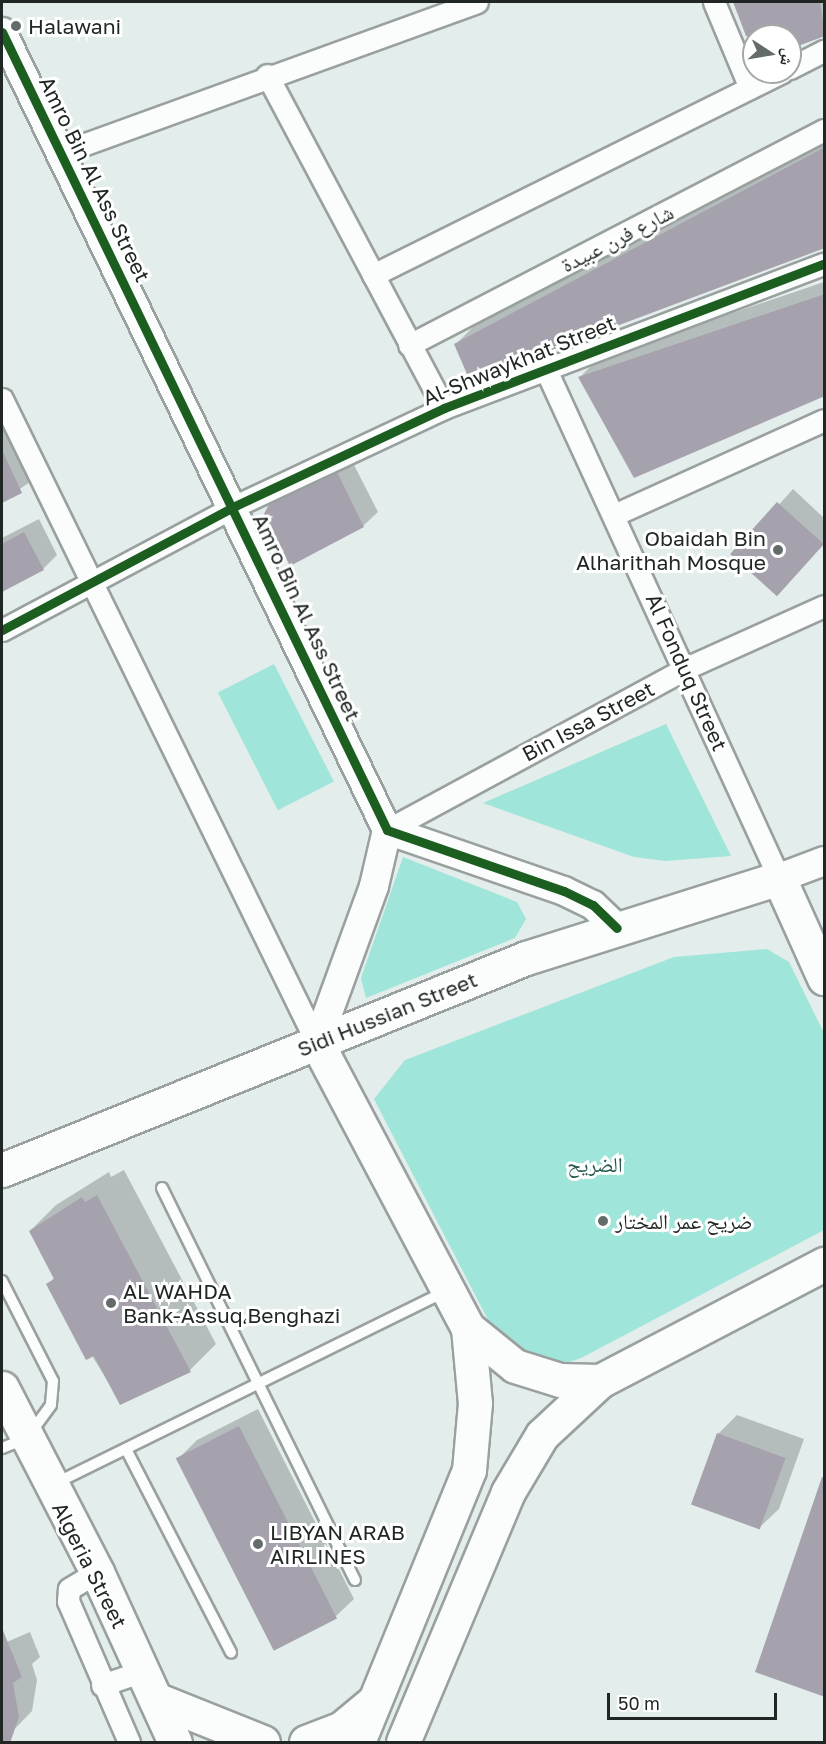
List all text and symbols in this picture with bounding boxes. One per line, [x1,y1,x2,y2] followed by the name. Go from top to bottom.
[28,13,121,39] place label: Halawani
[9,19,23,33] marker: Halawani
[742,24,802,84] north arrow
[776,47,799,68] text: ش
[34,72,156,286] street label: Amro Bin Al Ass Street
[557,199,677,277] street label: شارع فرن عبيدة
[419,310,619,410] street label: Al-Shwaykhat Street
[248,509,366,725] street label: Amro Bin Al Ass Street
[576,525,766,575] place label: Obaidah Bin Alharithah Mosque
[771,543,785,557] marker: Obaidah Bin Alharithah Mosque
[641,590,733,754] street label: Al Fonduq Street
[518,676,658,766] street label: Bin Issa Street
[293,966,481,1062] street label: Sidi Hussian Street
[567,1151,623,1177] park label: الضريح
[615,1208,753,1234] place label: ضريح عمر المختار
[596,1214,610,1228] marker: ضريح عمر المختار
[123,1278,340,1328] place label: AL WAHDA Bank-Assuq،Benghazi
[104,1296,118,1310] marker: AL WAHDA Bank-Assuq،Benghazi
[47,1498,133,1632] street label: Algeria Street
[270,1519,405,1569] place label: LIBYAN ARAB AIRLINES
[251,1537,265,1551] marker: LIBYAN ARAB AIRLINES
[610,1681,780,1719] scale bar
[618,1692,660,1714] text: 50 m

